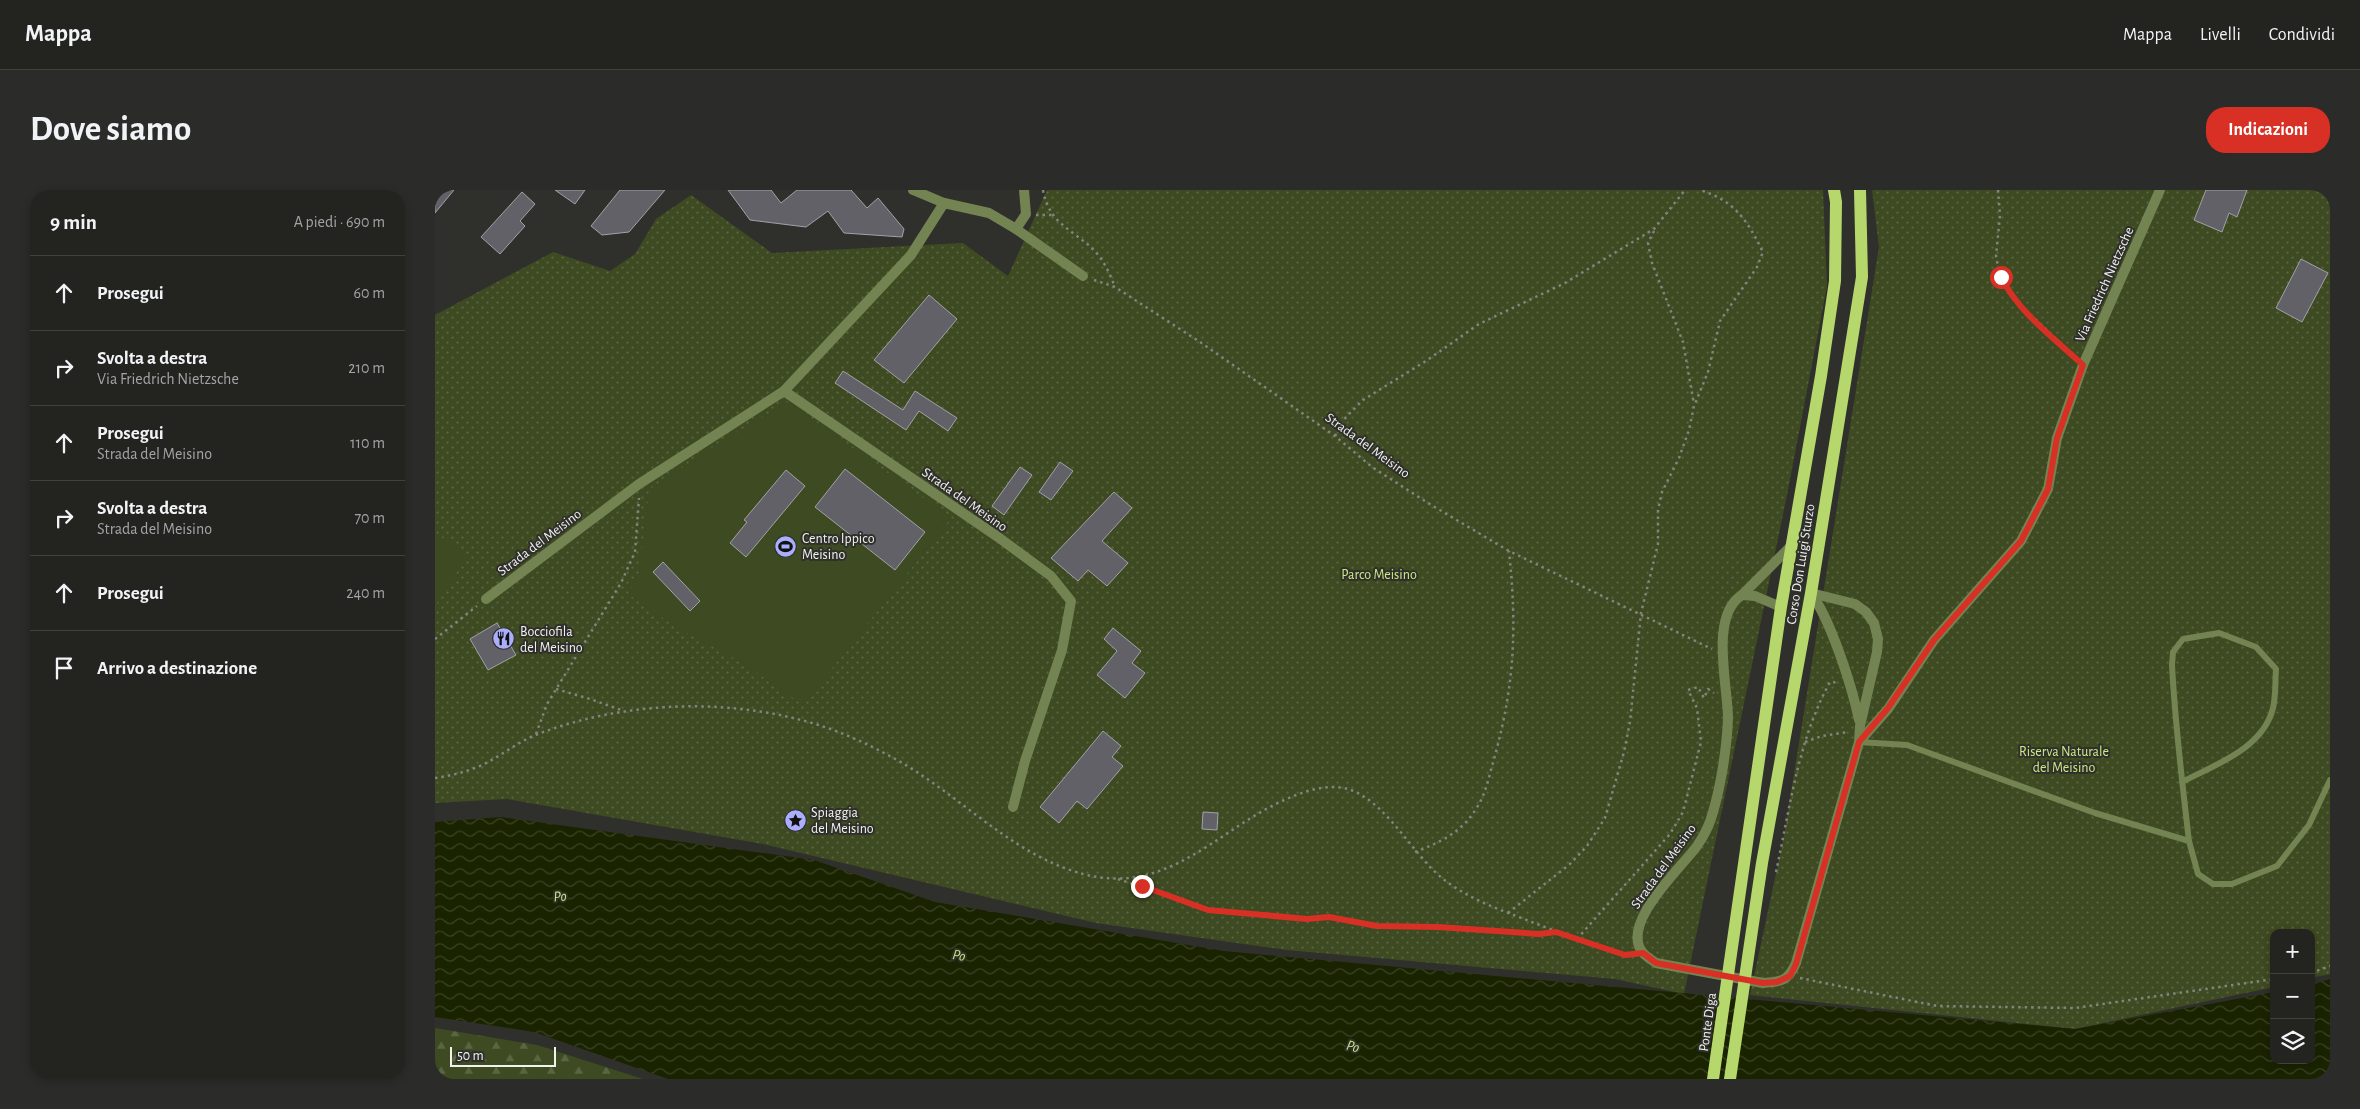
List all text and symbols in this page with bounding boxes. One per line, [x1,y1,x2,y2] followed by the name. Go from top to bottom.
[25,22,92,46] text: Mappa
[2123,26,2172,44] text: Mappa
[2200,26,2241,44] text: Livelli
[2269,26,2335,44] text: Condividi
[2206,107,2330,153] button: Indicazioni
[30,112,191,147] text: Dove siamo
[50,212,97,233] text: 9 min
[294,214,385,230] text: A piedi · 690 m
[2073,225,2137,344] street label: Via Friedrich Nietzsche
[1990,266,2013,289] route start
[50,279,78,307] icon: ahead
[97,284,164,303] text: Prosegui
[354,285,385,301] text: 60 m
[97,349,207,368] text: Svolta a destra
[50,354,78,382] icon: right
[348,360,385,376] text: 210 m
[97,371,239,387] text: Via Friedrich Nietzsche
[1323,411,1412,481] street label: Strada del Meisino
[97,424,164,443] text: Prosegui
[50,429,78,457] icon: ahead
[350,435,385,451] text: 110 m
[97,446,212,462] text: Strada del Meisino
[919,465,1010,534] street label: Strada del Meisino
[97,499,207,518] text: Svolta a destra
[1785,503,1817,625] street label: Corso Don Luigi Sturzo
[50,504,78,532] icon: right
[495,507,584,579] street label: Strada del Meisino
[354,510,385,526] text: 70 m
[97,521,212,537] text: Strada del Meisino
[802,532,875,562] place label: Centro Ippico Meisino
[774,534,798,558] sports icon: Centro Ippico Meisino
[1341,568,1417,582] park label: Parco Meisino
[50,579,78,607] icon: ahead
[97,584,164,603] text: Prosegui
[346,585,385,601] text: 240 m
[520,625,583,655] place label: Bocciofila del Meisino
[492,627,516,651] restaurant icon: Bocciofila del Meisino
[50,654,78,682] icon: arrive
[97,659,257,678] text: Arrivo a destinazione
[2019,745,2109,775] park label: Riserva Naturale del Meisino
[811,806,874,836] place label: Spiaggia del Meisino
[783,808,807,832] place icon: Spiaggia del Meisino
[1629,822,1699,911] street label: Strada del Meisino
[1131,875,1154,898] route end
[553,889,567,904] water label: Po
[2270,929,2315,1064] map controls
[2270,929,2315,974] button: +
[951,947,967,964] water label: Po
[2270,974,2315,1019] button: −
[1697,991,1719,1052] street label: Ponte Diga
[2270,1019,2315,1064] button: layers
[1345,1038,1361,1055] water label: Po
[450,1044,556,1067] scale bar
[457,1049,484,1063] text: 50 m

